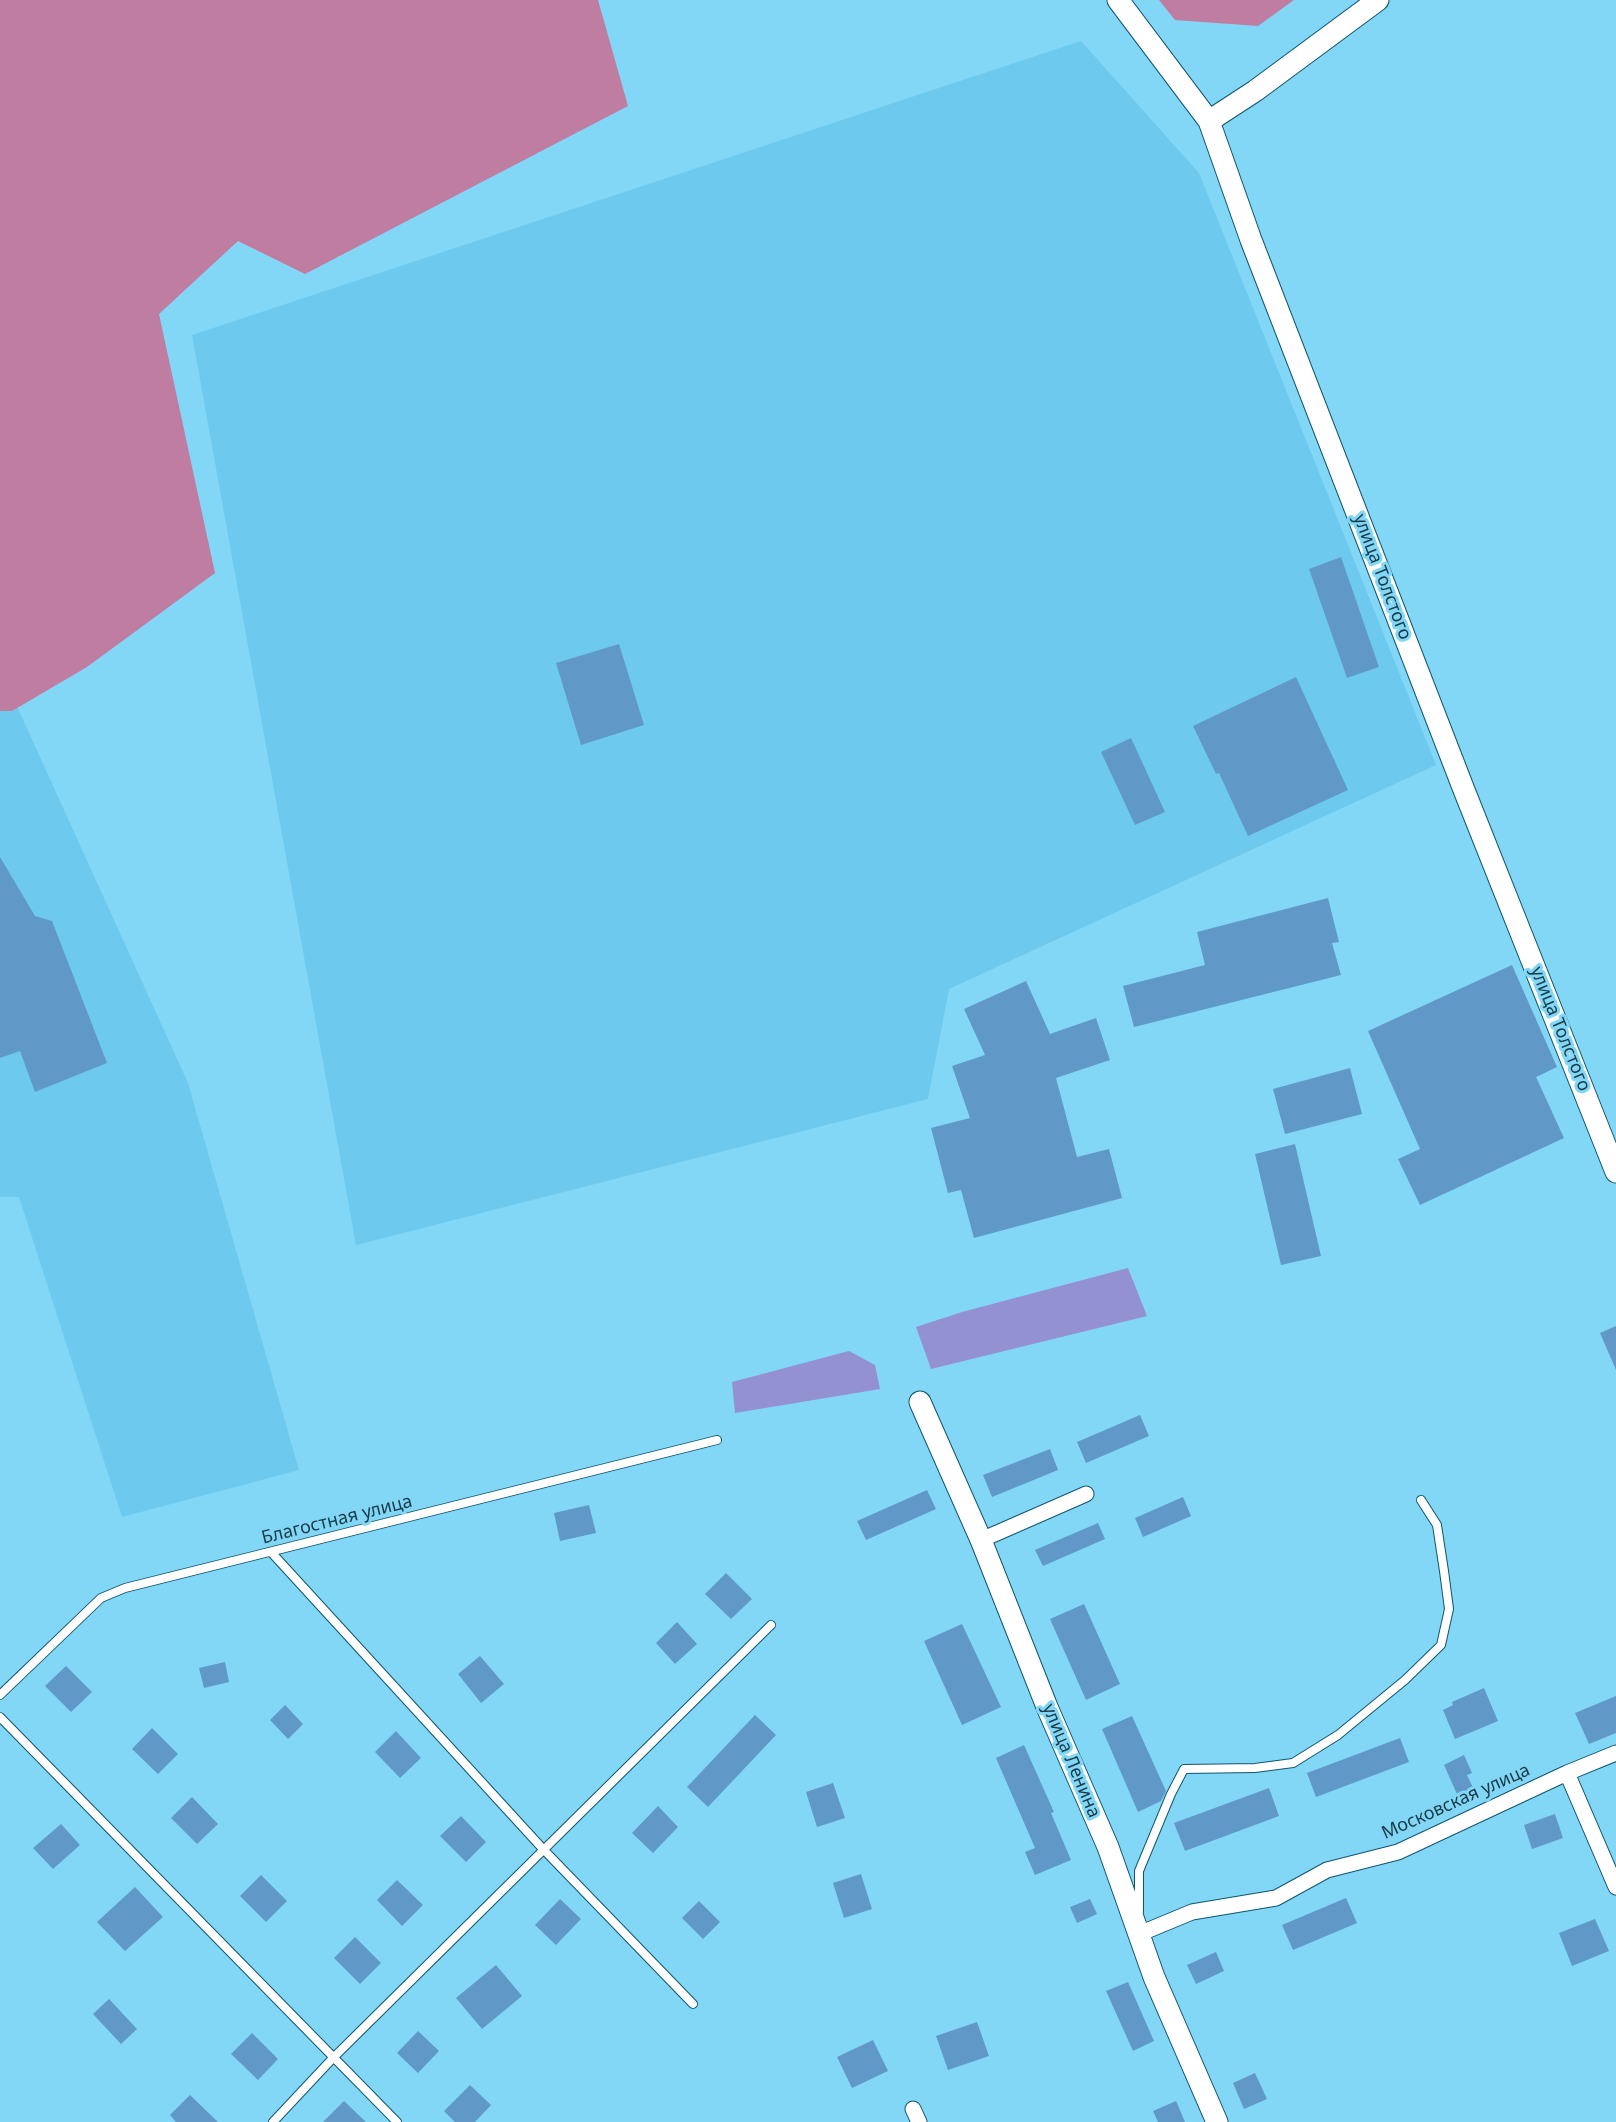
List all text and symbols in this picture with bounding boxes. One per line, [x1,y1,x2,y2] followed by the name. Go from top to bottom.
[1348,511,1416,643] street label: улица Толстого
[1525,964,1595,1094] street label: улица Толстого
[259,1491,415,1549] street label: Благостная улица
[1037,1701,1105,1821] street label: улица Ленина
[1378,1760,1534,1844] street label: Московская улица

